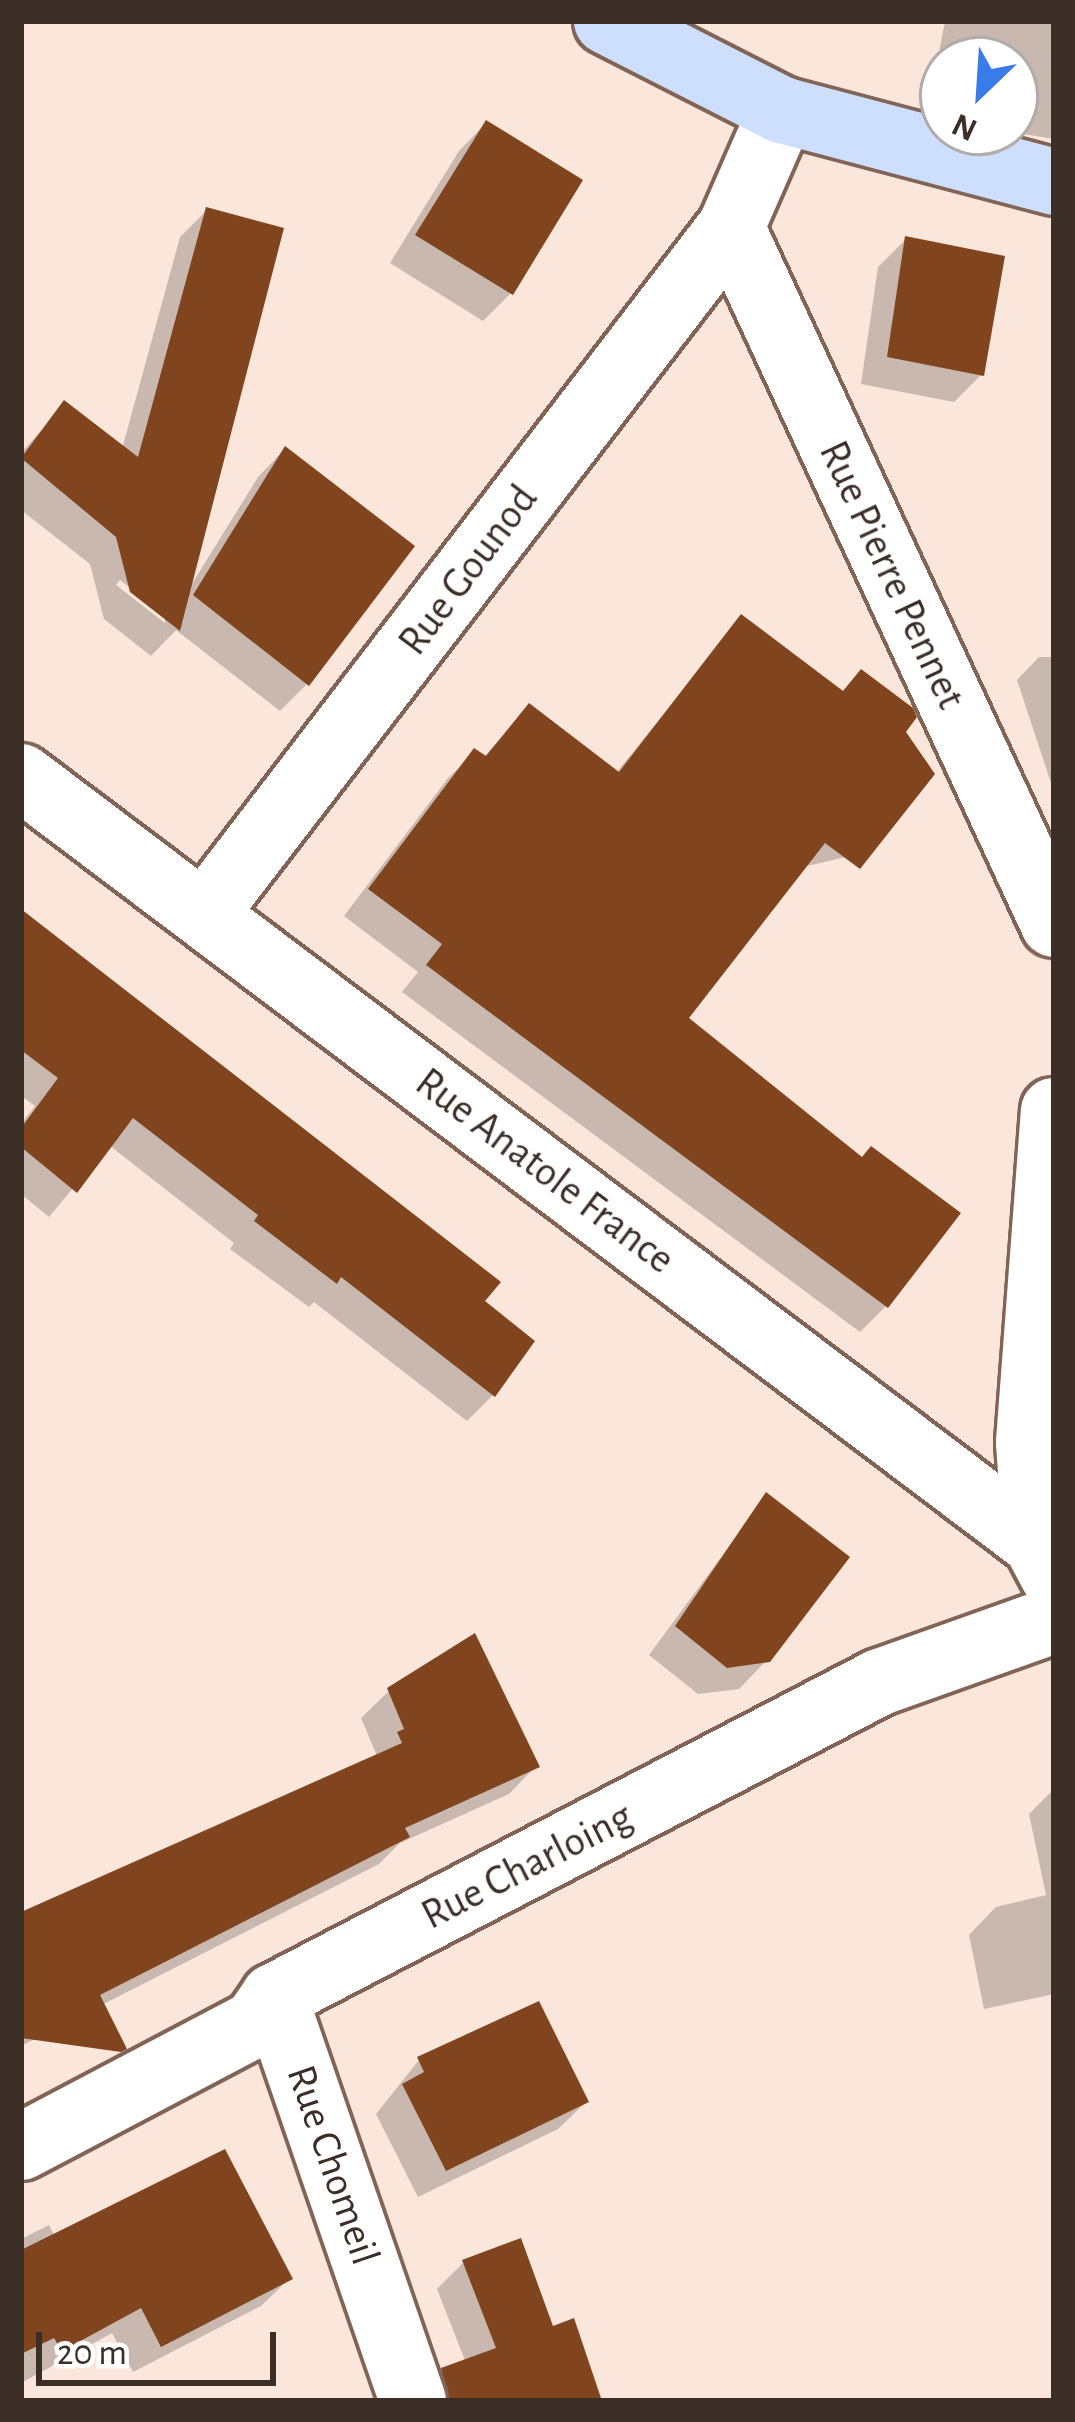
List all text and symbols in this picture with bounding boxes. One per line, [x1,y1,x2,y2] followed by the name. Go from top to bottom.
[919,36,1039,156] north arrow
[947,107,982,146] text: N
[808,433,976,717] street label: Rue Pierre Pennet
[388,475,548,665] street label: Rue Gounod
[406,1057,684,1285] street label: Rue Anatole France
[413,1791,641,1941] street label: Rue Charloing
[275,2059,391,2271] street label: Rue Chomeil
[42,2308,282,2382] scale bar
[57,2335,127,2371] text: 20 m

